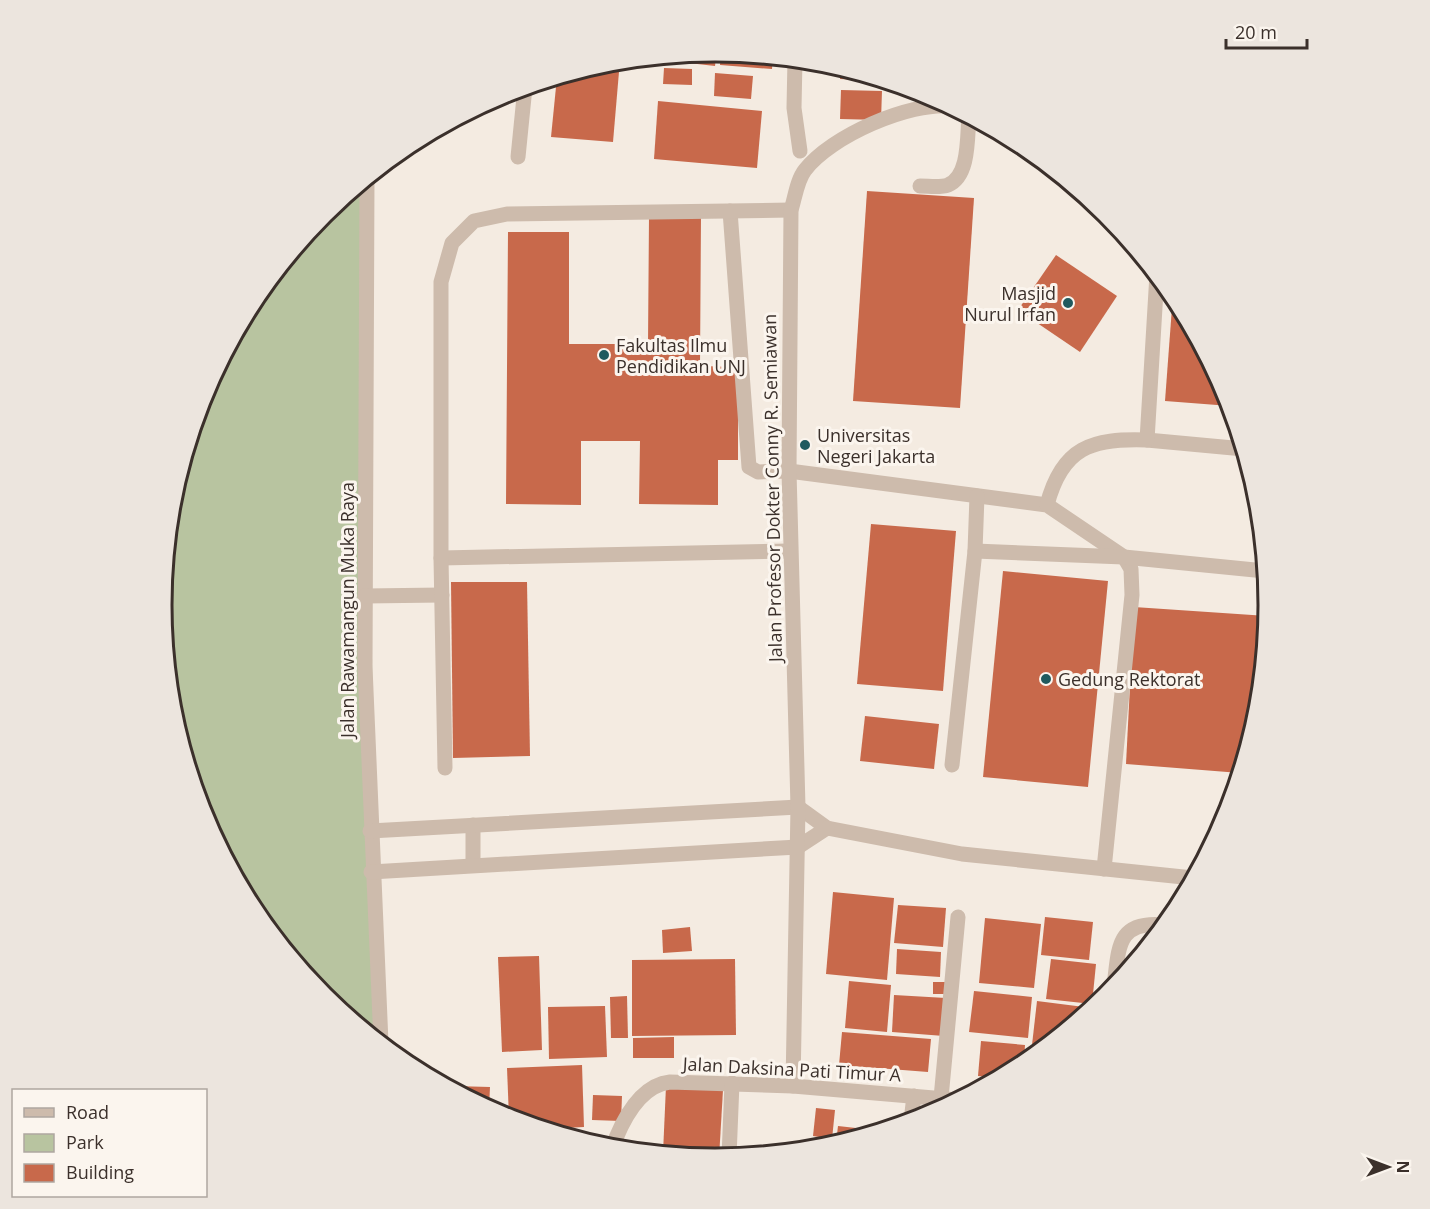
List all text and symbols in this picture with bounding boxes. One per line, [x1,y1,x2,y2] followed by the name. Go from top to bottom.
[1226,12,1307,50] scale bar
[1235,20,1277,44] text: 20 m
[964,281,1056,326] place label: Masjid Nurul Irfan
[1061,296,1075,310] marker: Masjid Nurul Irfan
[757,314,787,664] street label: Jalan Profesor Dokter Conny R. Semiawan
[616,333,746,378] place label: Fakultas Ilmu Pendidikan UNJ
[597,348,611,362] marker: Fakultas Ilmu Pendidikan UNJ
[817,423,935,468] place label: Universitas Negeri Jakarta
[798,438,812,452] marker: Universitas Negeri Jakarta
[335,482,359,740] street label: Jalan Rawamangun Muka Raya
[1058,667,1200,691] place label: Gedung Rektorat
[1039,672,1053,686] marker: Gedung Rektorat
[680,1051,902,1087] street label: Jalan Daksina Pati Timur A
[12,1089,207,1197] legend
[66,1100,109,1124] text: Road
[66,1130,104,1154] text: Park
[1358,1137,1418,1197] north arrow
[66,1160,134,1184] text: Building
[1392,1160,1414,1174] text: N

